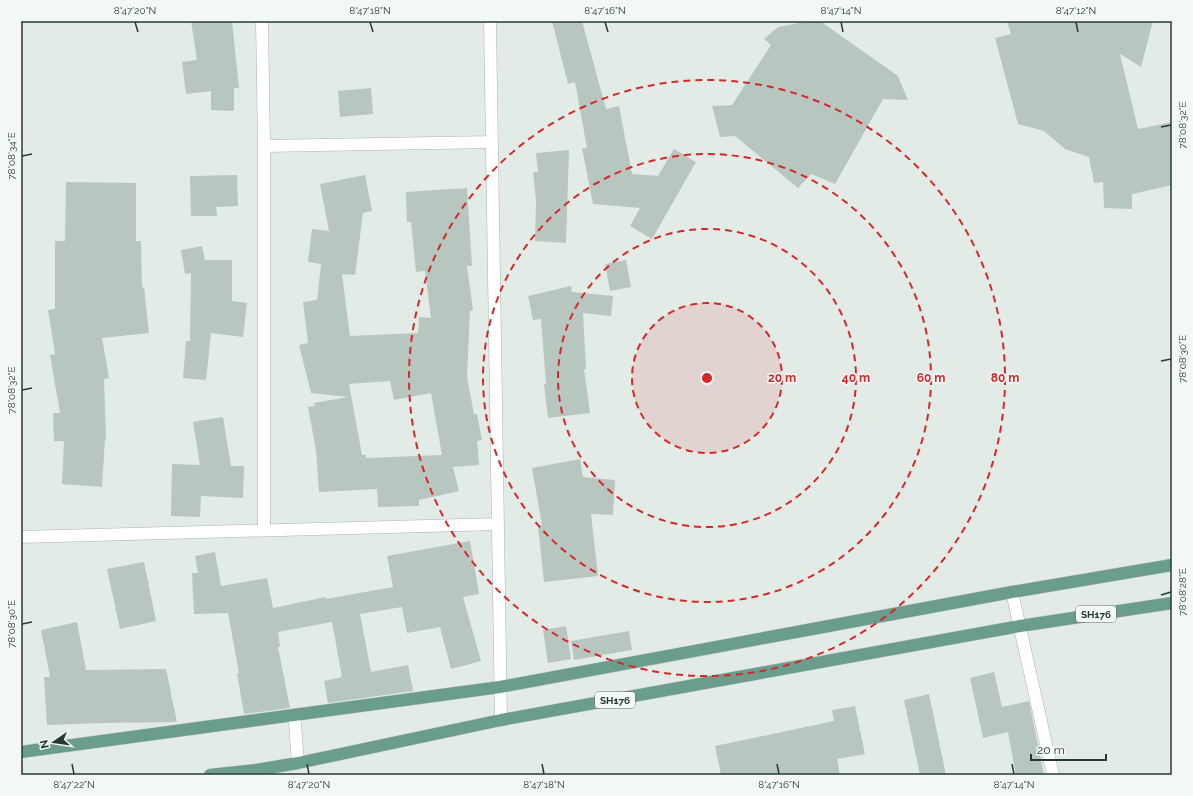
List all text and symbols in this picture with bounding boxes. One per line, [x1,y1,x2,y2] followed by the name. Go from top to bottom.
[114,5,156,16] text: 8°47'20"N
[349,5,391,16] text: 8°47'18"N
[584,5,626,16] text: 8°47'16"N
[821,5,861,16] text: 8°47'14"N
[1056,5,1096,16] text: 8°47'12"N
[1177,101,1188,149] text: 78°08'32"E
[6,132,17,180] text: 78°08'34"E
[1177,335,1188,383] text: 78°08'30"E
[6,366,17,414] text: 78°08'32"E
[700,371,714,385] centre of rings
[768,371,796,385] text: 20 m
[842,371,870,385] text: 40 m
[917,371,945,385] text: 60 m
[991,371,1019,385] text: 80 m
[1177,568,1188,616] text: 78°08'28"E
[6,600,17,648] text: 78°08'30"E
[1076,606,1116,622] road number: SH176
[595,692,635,708] road number: SH176
[34,722,74,762] north arrow
[1031,736,1106,762] scale bar
[37,739,52,750] text: N
[1037,743,1065,757] text: 20 m
[53,779,95,790] text: 8°47'22"N
[288,779,330,790] text: 8°47'20"N
[523,779,565,790] text: 8°47'18"N
[758,779,800,790] text: 8°47'16"N
[994,779,1034,790] text: 8°47'14"N

